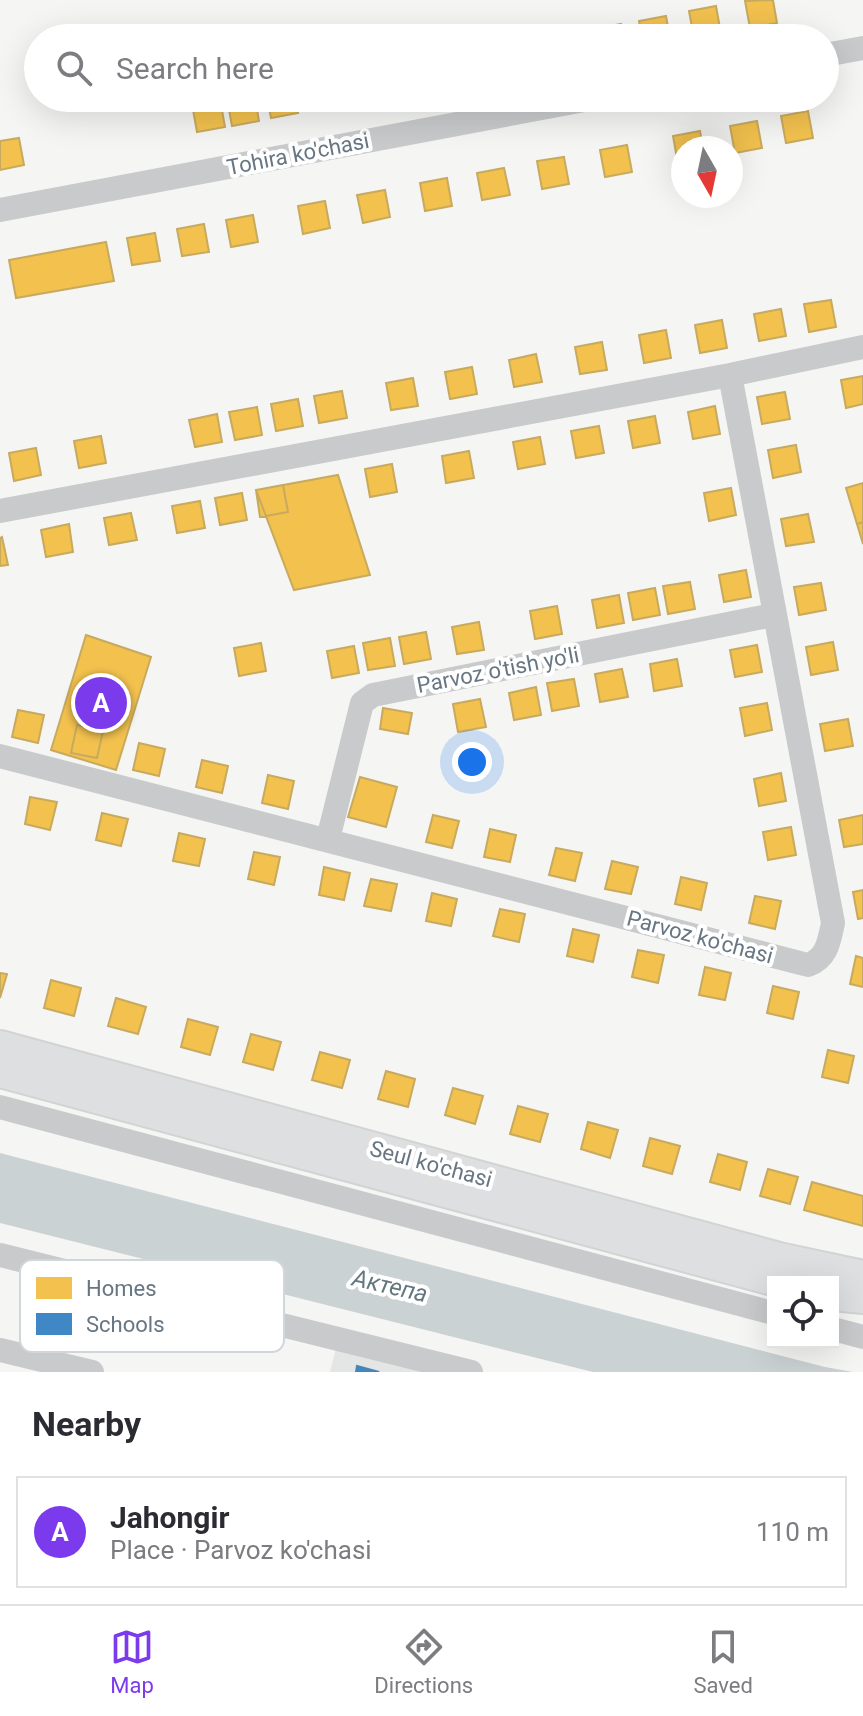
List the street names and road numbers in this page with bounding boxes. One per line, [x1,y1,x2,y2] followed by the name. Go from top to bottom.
[225,128,371,180] street label: Tohira ko'chasi
[415,642,581,698] street label: Parvoz o'tish yo'li
[624,905,776,969] street label: Parvoz ko'chasi
[367,1136,495,1192] street label: Seul ko'chasi

